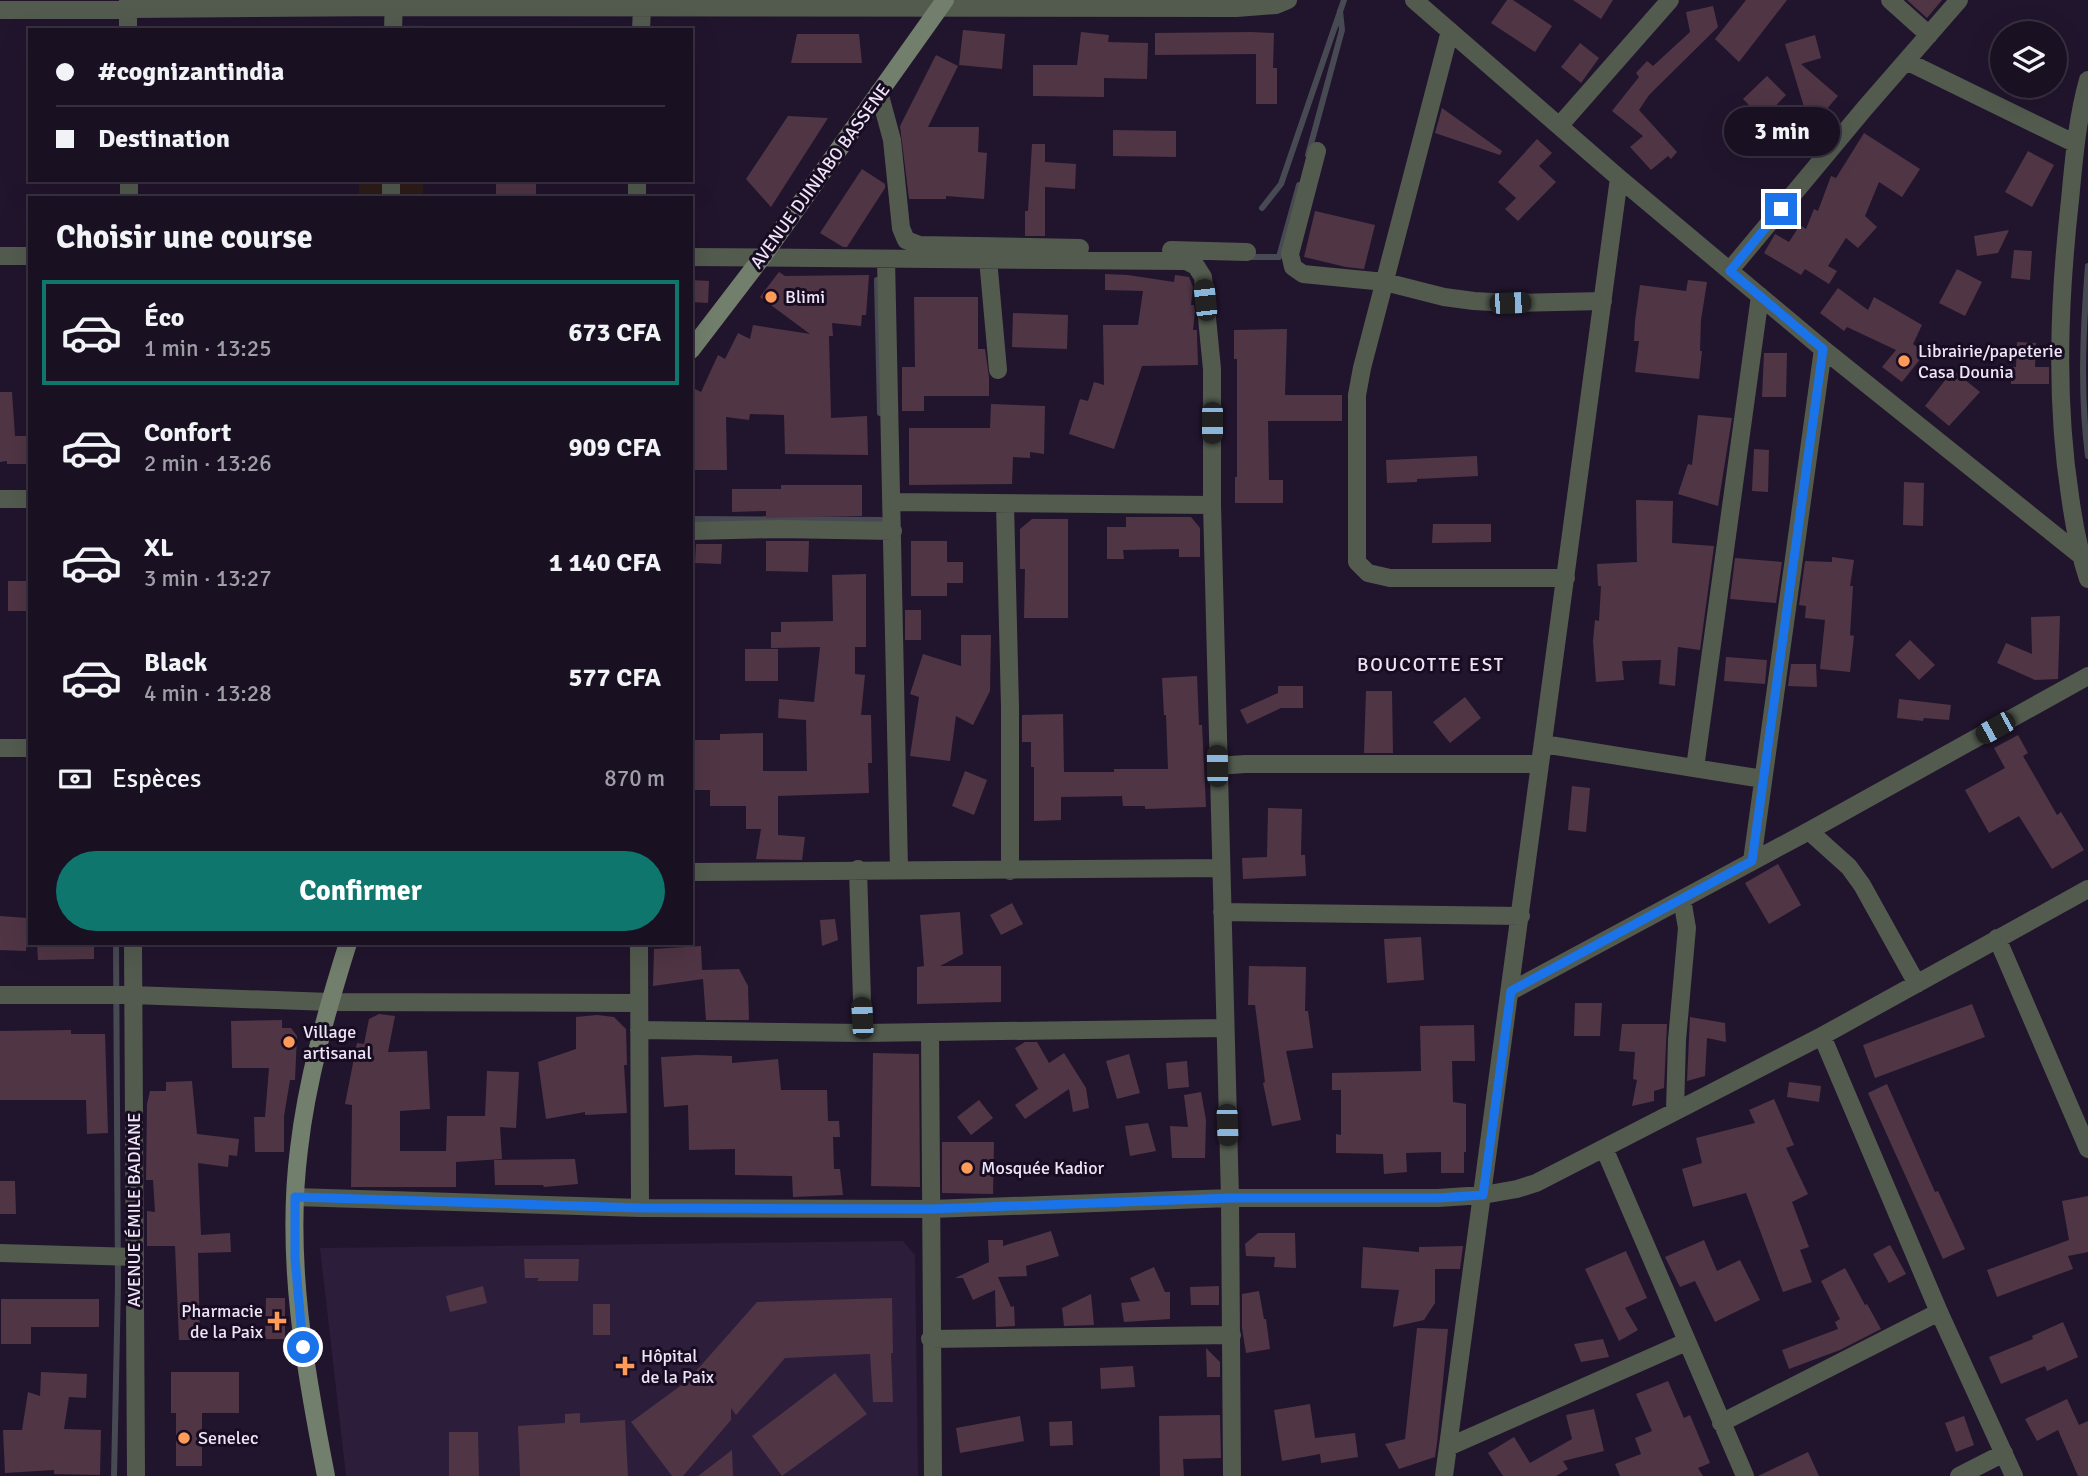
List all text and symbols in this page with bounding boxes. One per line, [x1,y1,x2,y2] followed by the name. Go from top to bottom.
[1990,21,2067,98] map controls
[1990,21,2067,98] button: layers
[98,56,284,88] text: #cognizantindia
[745,79,895,273] street label: AVENUE DJINIABO BASSENE
[1723,108,1839,156] callout: 3 min
[1754,117,1810,146] text: 3 min
[98,123,230,155] text: Destination
[1765,193,1797,225] route end
[56,218,313,257] text: Choisir une course
[1193,278,1218,322] car
[785,286,825,308] place label: Blimi
[763,289,779,305] marker: Blimi
[1489,292,1532,314] car
[60,301,123,364] icon: car
[144,302,184,334] text: Éco
[569,317,661,349] text: 673 CFA
[144,334,272,363] text: 1 min · 13:25
[1918,340,2063,383] place label: Librairie/papeterie Casa Dounia
[1896,353,1912,369] marker: Librairie/papeterie Casa Dounia
[1202,402,1223,444] car
[60,416,123,479] icon: car
[144,417,231,449] text: Confort
[569,432,661,464] text: 909 CFA
[144,449,272,478] text: 2 min · 13:26
[60,531,123,594] icon: car
[144,532,174,564] text: XL
[549,547,661,579] text: 1 140 CFA
[144,564,272,593] text: 3 min · 13:27
[60,646,123,709] icon: car
[144,647,207,679] text: Black
[1357,653,1505,677] district label: BOUCOTTE EST
[569,662,661,694] text: 577 CFA
[144,679,272,708] text: 4 min · 13:28
[1972,709,2019,747] car
[1207,745,1228,787] car
[56,760,94,798] icon: cash
[112,763,201,795] text: Espèces
[604,764,665,793] text: 870 m
[56,851,665,931] button: Confirmer
[851,996,874,1040] car
[303,1021,372,1064] place label: Village artisanal
[281,1034,297,1050] marker: Village artisanal
[1216,1104,1239,1146] car
[123,1113,145,1307] street label: AVENUE ÉMILE BADIANE
[981,1157,1105,1179] place label: Mosquée Kadior
[959,1160,975,1176] marker: Mosquée Kadior
[181,1300,264,1343] place label: Pharmacie de la Paix
[269,1313,285,1329] marker: Pharmacie de la Paix
[287,1331,319,1363] route start
[641,1345,715,1388] place label: Hôpital de la Paix
[615,1356,635,1376] marker: Hôpital de la Paix
[198,1427,258,1449] place label: Senelec
[176,1430,192,1446] marker: Senelec

